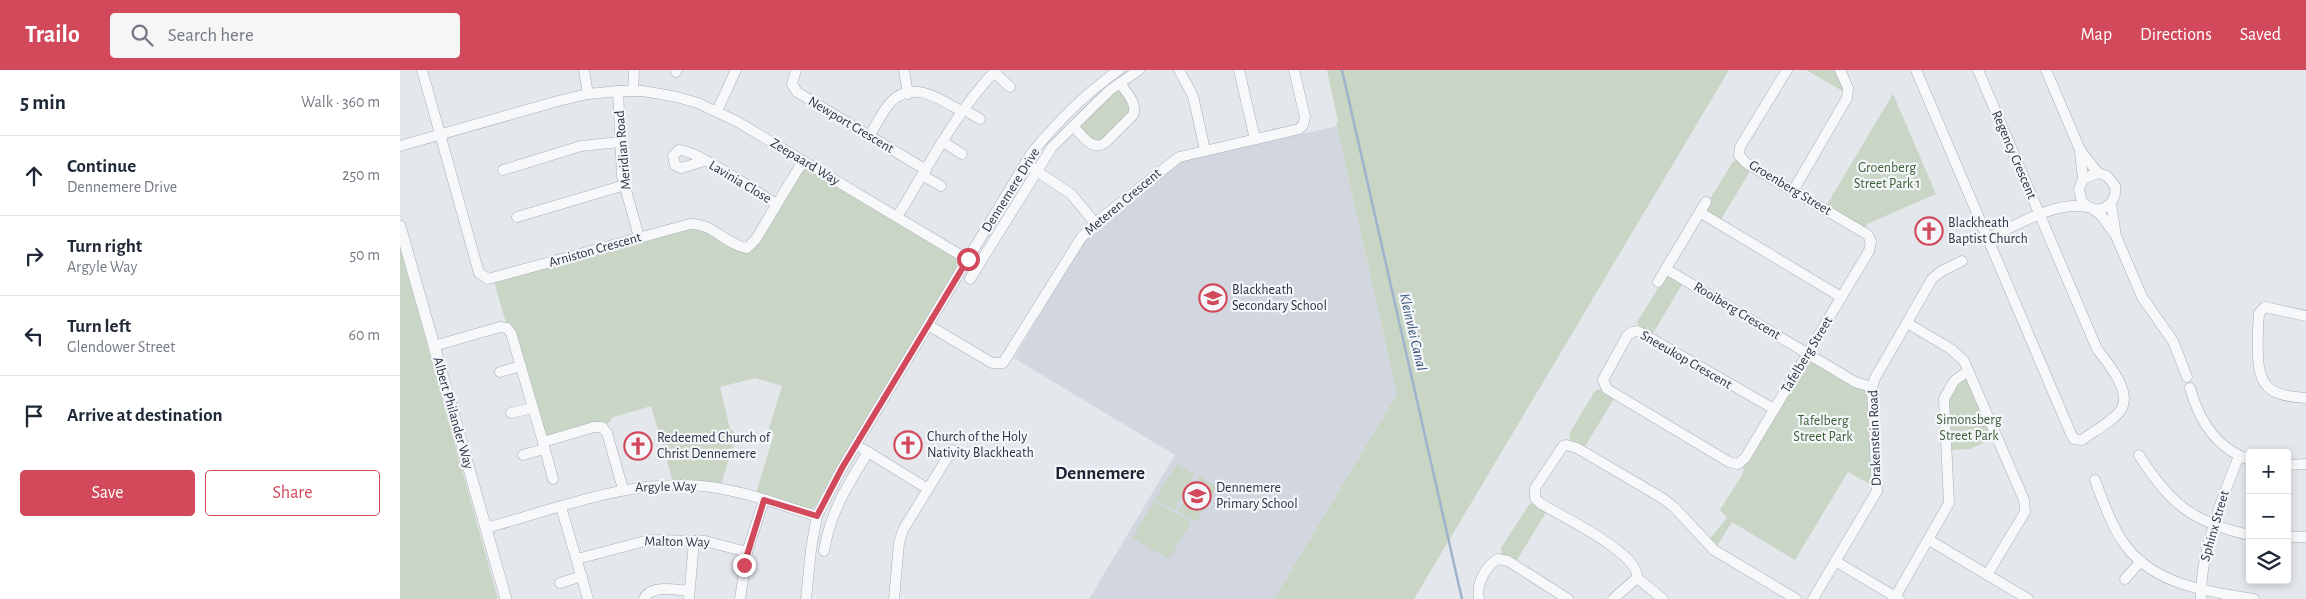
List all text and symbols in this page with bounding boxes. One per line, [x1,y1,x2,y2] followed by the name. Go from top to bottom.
[110,13,460,58] search box
[128,21,156,49] icon: search
[25,23,80,47] text: Trailo
[168,26,254,45] text: Search here
[2081,26,2112,44] text: Map
[2140,26,2212,44] text: Directions
[2240,26,2281,44] text: Saved
[20,92,66,113] text: 5 min
[301,94,380,110] text: Walk · 360 m
[806,94,897,156] street label: Newport Crescent
[1989,109,2039,202] street label: Regency Crescent
[613,110,633,190] street label: Meridian Road
[768,136,842,188] street label: Zeepaard Way
[980,145,1042,235] street label: Dennemere Drive
[67,157,136,176] text: Continue
[706,158,774,206] street label: Lavinia Close
[1746,158,1834,218] street label: Groenberg Street
[1854,161,1920,191] park label: Groenberg Street Park 1
[20,162,48,190] icon: ahead
[1082,166,1164,238] street label: Meteren Crescent
[342,167,380,183] text: 250 m
[67,179,177,195] text: Dennemere Drive
[1914,216,1944,246] church icon: Blackheath Baptist Church
[1948,216,2028,246] place label: Blackheath Baptist Church
[547,230,643,270] street label: Arniston Crescent
[67,237,142,256] text: Turn right
[20,242,48,270] icon: right
[349,247,380,263] text: 50 m
[957,248,980,271] route start
[67,259,137,275] text: Argyle Way
[1691,280,1783,343] street label: Rooiberg Crescent
[1198,283,1228,313] school or university icon: Blackheath Secondary School
[1232,283,1327,313] place label: Blackheath Secondary School
[1397,292,1429,373] water label: Kleinvlei Canal
[1779,314,1836,396] street label: Tafelberg Street
[67,317,131,336] text: Turn left
[20,322,48,350] icon: left
[349,327,380,343] text: 60 m
[1638,328,1735,392] street label: Sneeukop Crescent
[67,339,175,355] text: Glendower Street
[430,355,476,471] street label: Albert Philander Way
[1866,390,1884,486] street label: Drakenstein Road
[20,402,48,430] icon: arrive
[67,406,223,425] text: Arrive at destination
[1936,413,2002,443] park label: Simonsberg Street Park
[1793,414,1853,444] park label: Tafelberg Street Park
[893,430,923,460] church icon: Church of the Holy Nativity Blackheath
[927,430,1034,460] place label: Church of the Holy Nativity Blackheath
[623,431,653,461] church icon: Redeemed Church of Christ Dennemere
[657,431,771,461] place label: Redeemed Church of Christ Dennemere
[2246,449,2291,584] map controls
[2246,449,2291,494] button: +
[1055,464,1145,483] district label: Dennemere
[20,470,195,516] button: Save
[205,470,380,516] button: Share
[635,479,697,495] street label: Argyle Way
[1182,481,1212,511] school or university icon: Dennemere Primary School
[1216,481,1298,511] place label: Dennemere Primary School
[2198,488,2232,563] street label: Sphinx Street
[2246,494,2291,539] button: −
[644,534,710,550] street label: Malton Way
[2246,539,2291,584] button: layers
[733,554,756,577] route end

